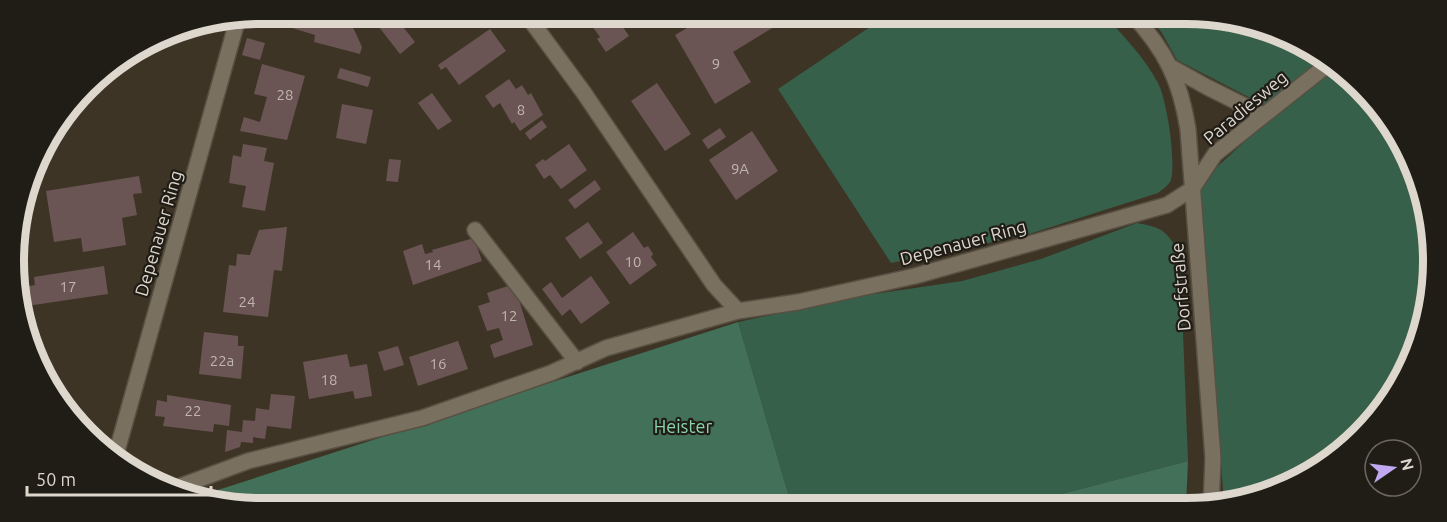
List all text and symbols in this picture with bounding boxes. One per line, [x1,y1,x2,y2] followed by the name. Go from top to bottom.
[712,55,720,72] house number: 9
[1199,66,1291,148] street label: Paradiesweg
[277,86,293,103] house number: 28
[517,101,525,118] house number: 8
[731,160,749,177] house number: 9A
[130,168,186,298] street label: Depenauer Ring
[898,216,1028,268] street label: Depenauer Ring
[1166,242,1194,332] street label: Dorfstraße
[625,253,641,270] house number: 10
[425,256,441,273] house number: 14
[60,278,76,295] house number: 17
[239,293,255,310] house number: 24
[501,307,517,324] house number: 12
[210,352,234,369] house number: 22a
[430,355,446,372] house number: 16
[321,371,337,388] house number: 18
[185,402,201,419] house number: 22
[654,416,712,436] park label: Heister
[1363,438,1423,498] north arrow
[1397,456,1418,472] text: N
[27,459,212,497] scale bar
[36,469,76,489] text: 50 m

